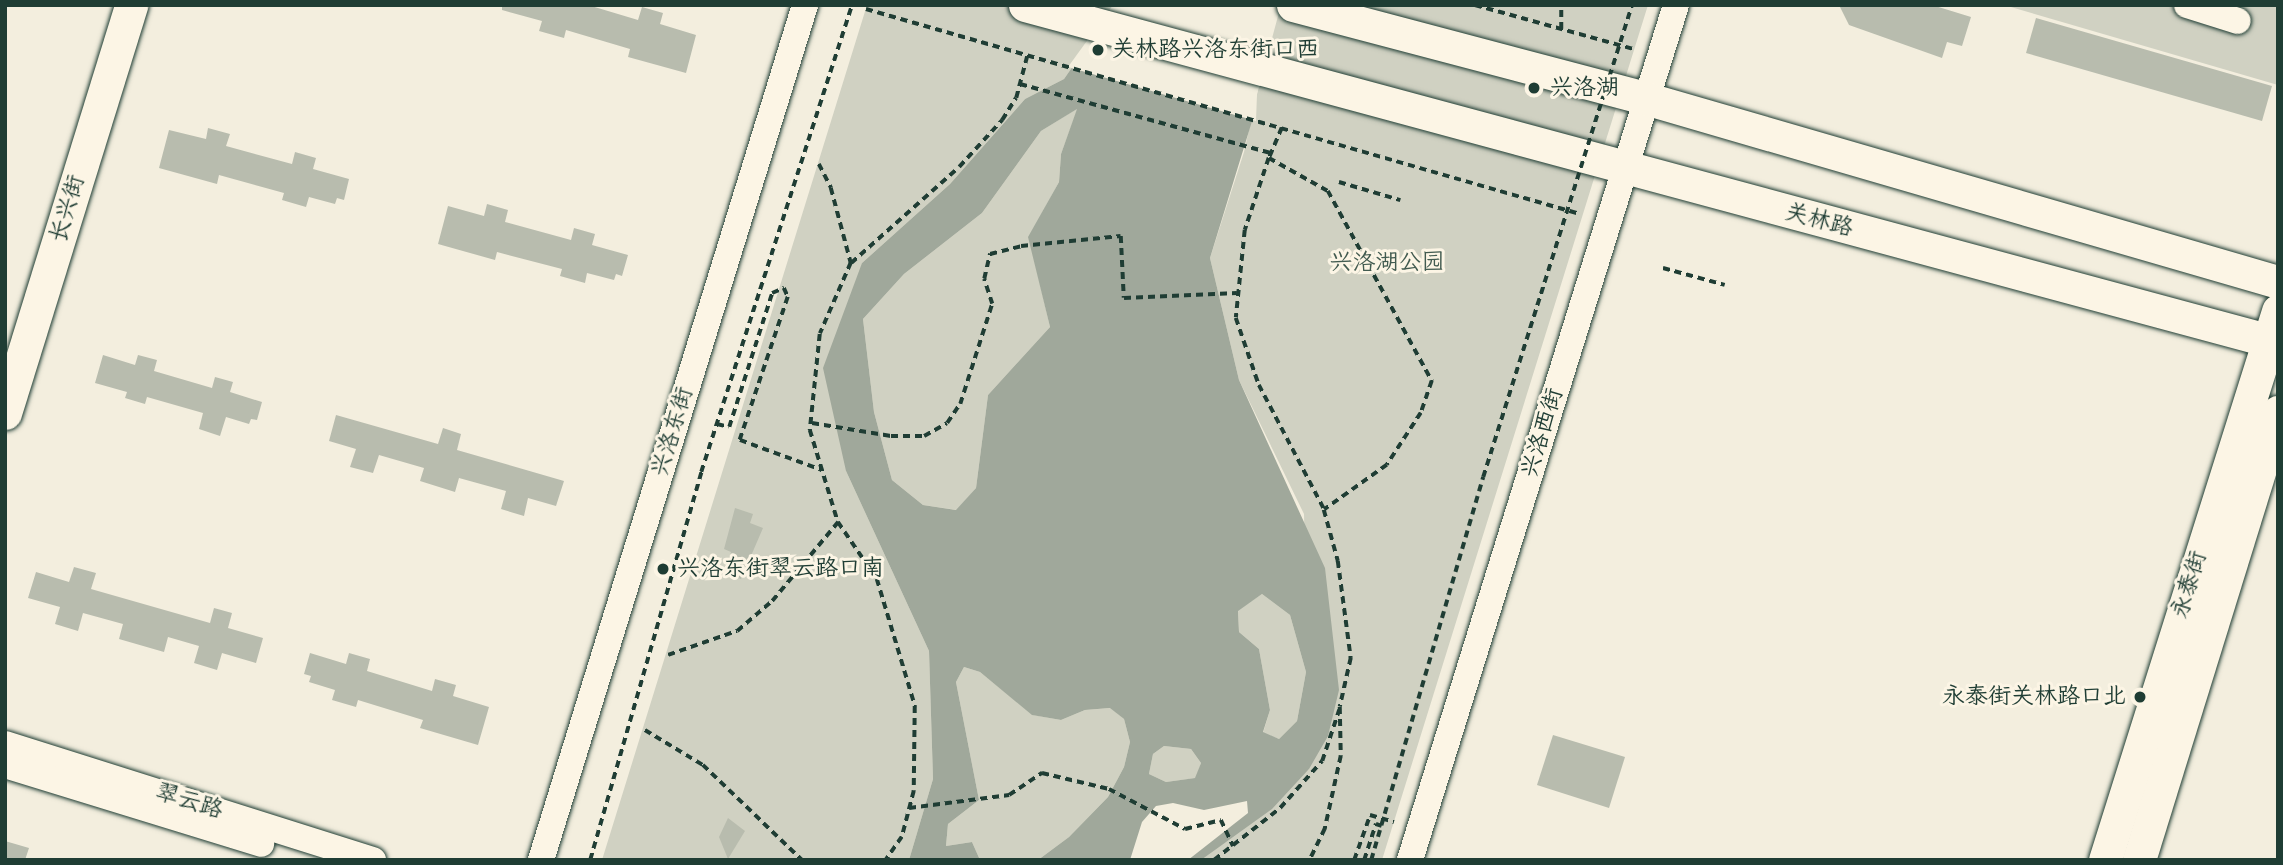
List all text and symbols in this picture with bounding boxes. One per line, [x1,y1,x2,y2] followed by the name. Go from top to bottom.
[1112,36,1319,64] place label: 关林路兴洛东街口西
[1090,42,1106,58] marker: 关林路兴洛东街口西
[1550,74,1619,102] place label: 兴洛湖
[1524,78,1544,98] marker: 兴洛湖
[45,172,91,246] street label: 长兴街
[1782,199,1856,243] street label: 关林路
[1330,249,1444,277] park label: 兴洛湖公园
[646,384,700,480] street label: 兴洛东街
[1516,385,1570,481] street label: 兴洛西街
[2167,548,2213,622] street label: 永泰街
[677,555,884,583] place label: 兴洛东街翠云路口南
[655,561,671,577] marker: 兴洛东街翠云路口南
[1942,683,2126,711] place label: 永泰街关林路口北
[2132,689,2148,705] marker: 永泰街关林路口北
[152,779,226,825] street label: 翠云路

